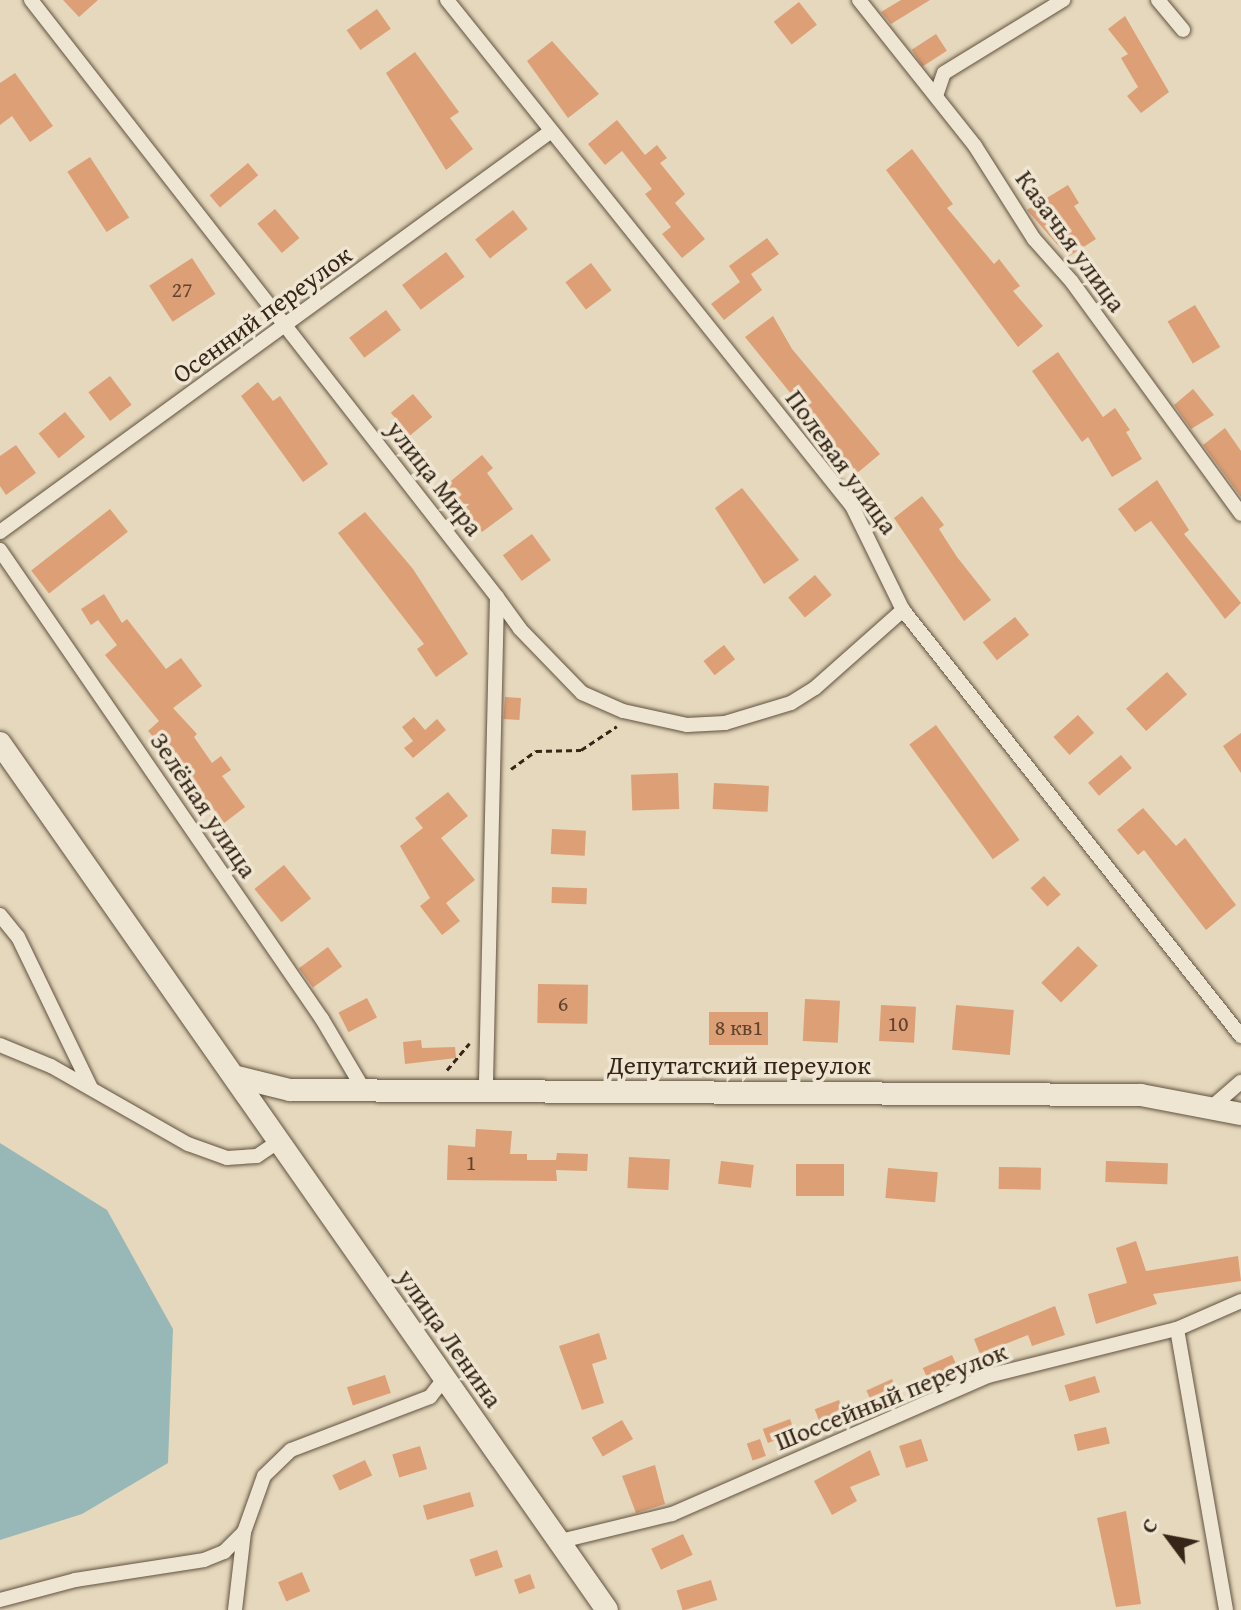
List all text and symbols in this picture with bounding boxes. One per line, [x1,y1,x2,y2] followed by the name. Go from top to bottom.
[1009,164,1133,318] street label: Казачья улица
[166,239,358,389] street label: Осенний переулок
[171,277,193,303] house number: 27
[779,384,905,540] street label: Полевая улица
[380,414,490,542] street label: улица Мира
[144,726,264,884] street label: Зелёная улица
[558,991,568,1017] house number: 6
[887,1011,909,1037] house number: 10
[715,1015,763,1041] house number: 8 кв1
[607,1049,871,1081] street label: Депутатский переулок
[466,1150,476,1176] house number: 1
[391,1262,509,1414] street label: улица Ленина
[770,1335,1012,1457] street label: Шоссейный переулок
[1129,1498,1209,1578] north arrow
[1132,1512,1166,1539] text: С

